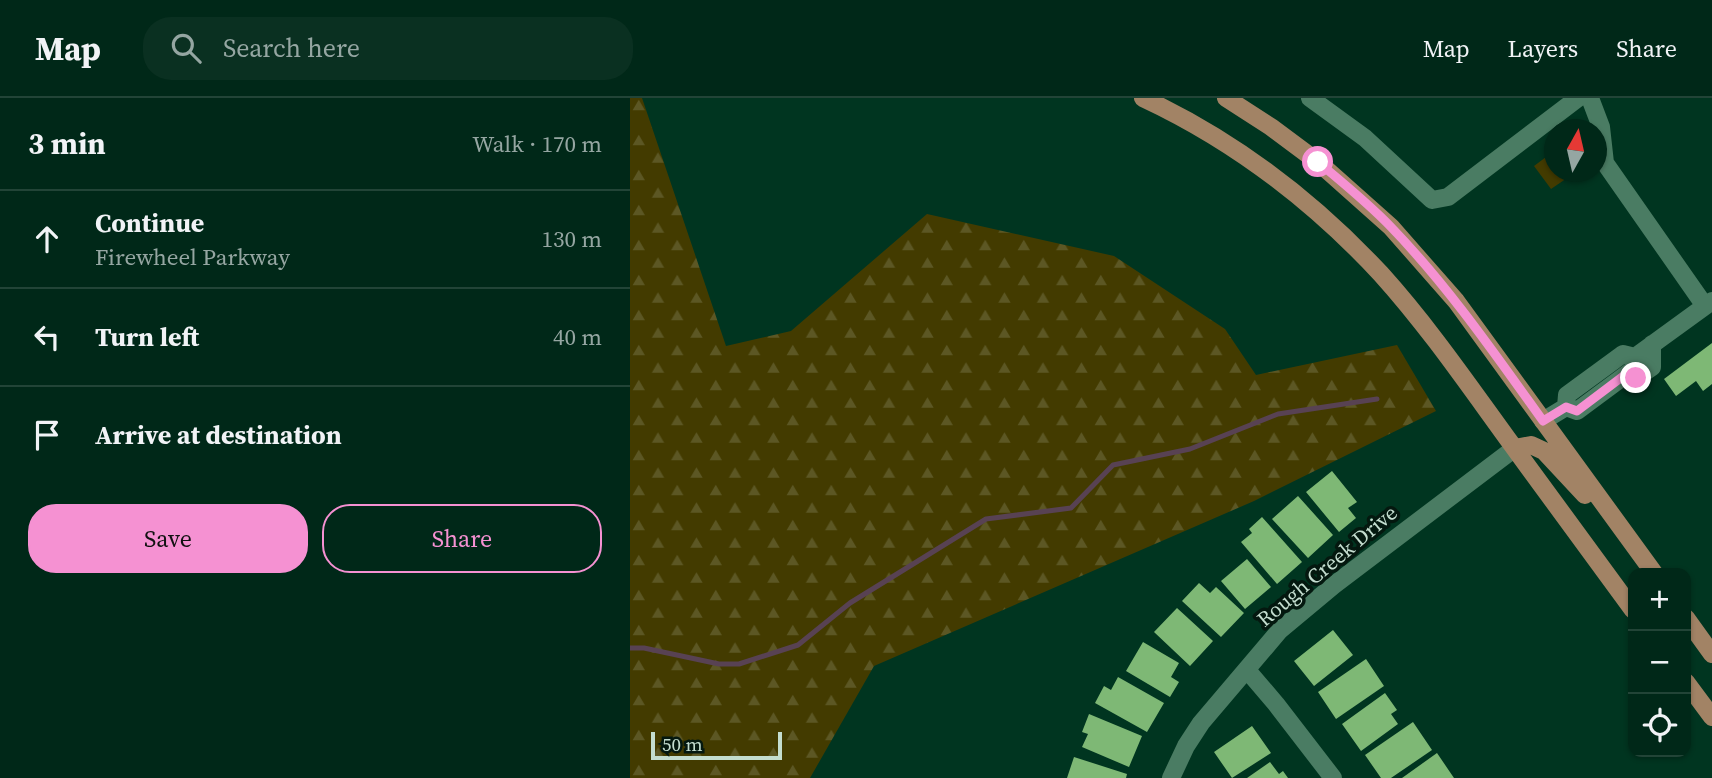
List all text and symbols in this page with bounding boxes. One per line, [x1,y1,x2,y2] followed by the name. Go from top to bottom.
[143,17,633,80] search box
[35,26,101,71] text: Map
[167,29,205,67] icon: search
[223,30,360,66] text: Search here
[1423,32,1470,65] text: Map
[1508,32,1578,65] text: Layers
[1616,32,1677,65] text: Share
[1544,119,1607,182] north arrow
[28,123,106,164] text: 3 min
[472,128,602,160] text: Walk · 170 m
[1302,146,1333,177] route start
[95,205,204,241] text: Continue
[28,220,66,258] icon: ahead
[541,223,602,255] text: 130 m
[95,241,290,273] text: Firewheel Parkway
[28,318,66,356] icon: left
[95,319,199,355] text: Turn left
[553,321,602,353] text: 40 m
[1620,362,1651,393] route end
[28,416,66,454] icon: arrive
[95,417,342,453] text: Arrive at destination
[1250,498,1403,633] street label: Rough Creek Drive
[28,504,308,573] button: Save
[322,504,602,573] button: Share
[1628,568,1691,757] map controls
[1628,568,1691,631] button: +
[1628,631,1691,694] button: −
[1628,694,1691,757] button: locate
[651,729,782,761] scale bar
[662,731,703,757] text: 50 m

